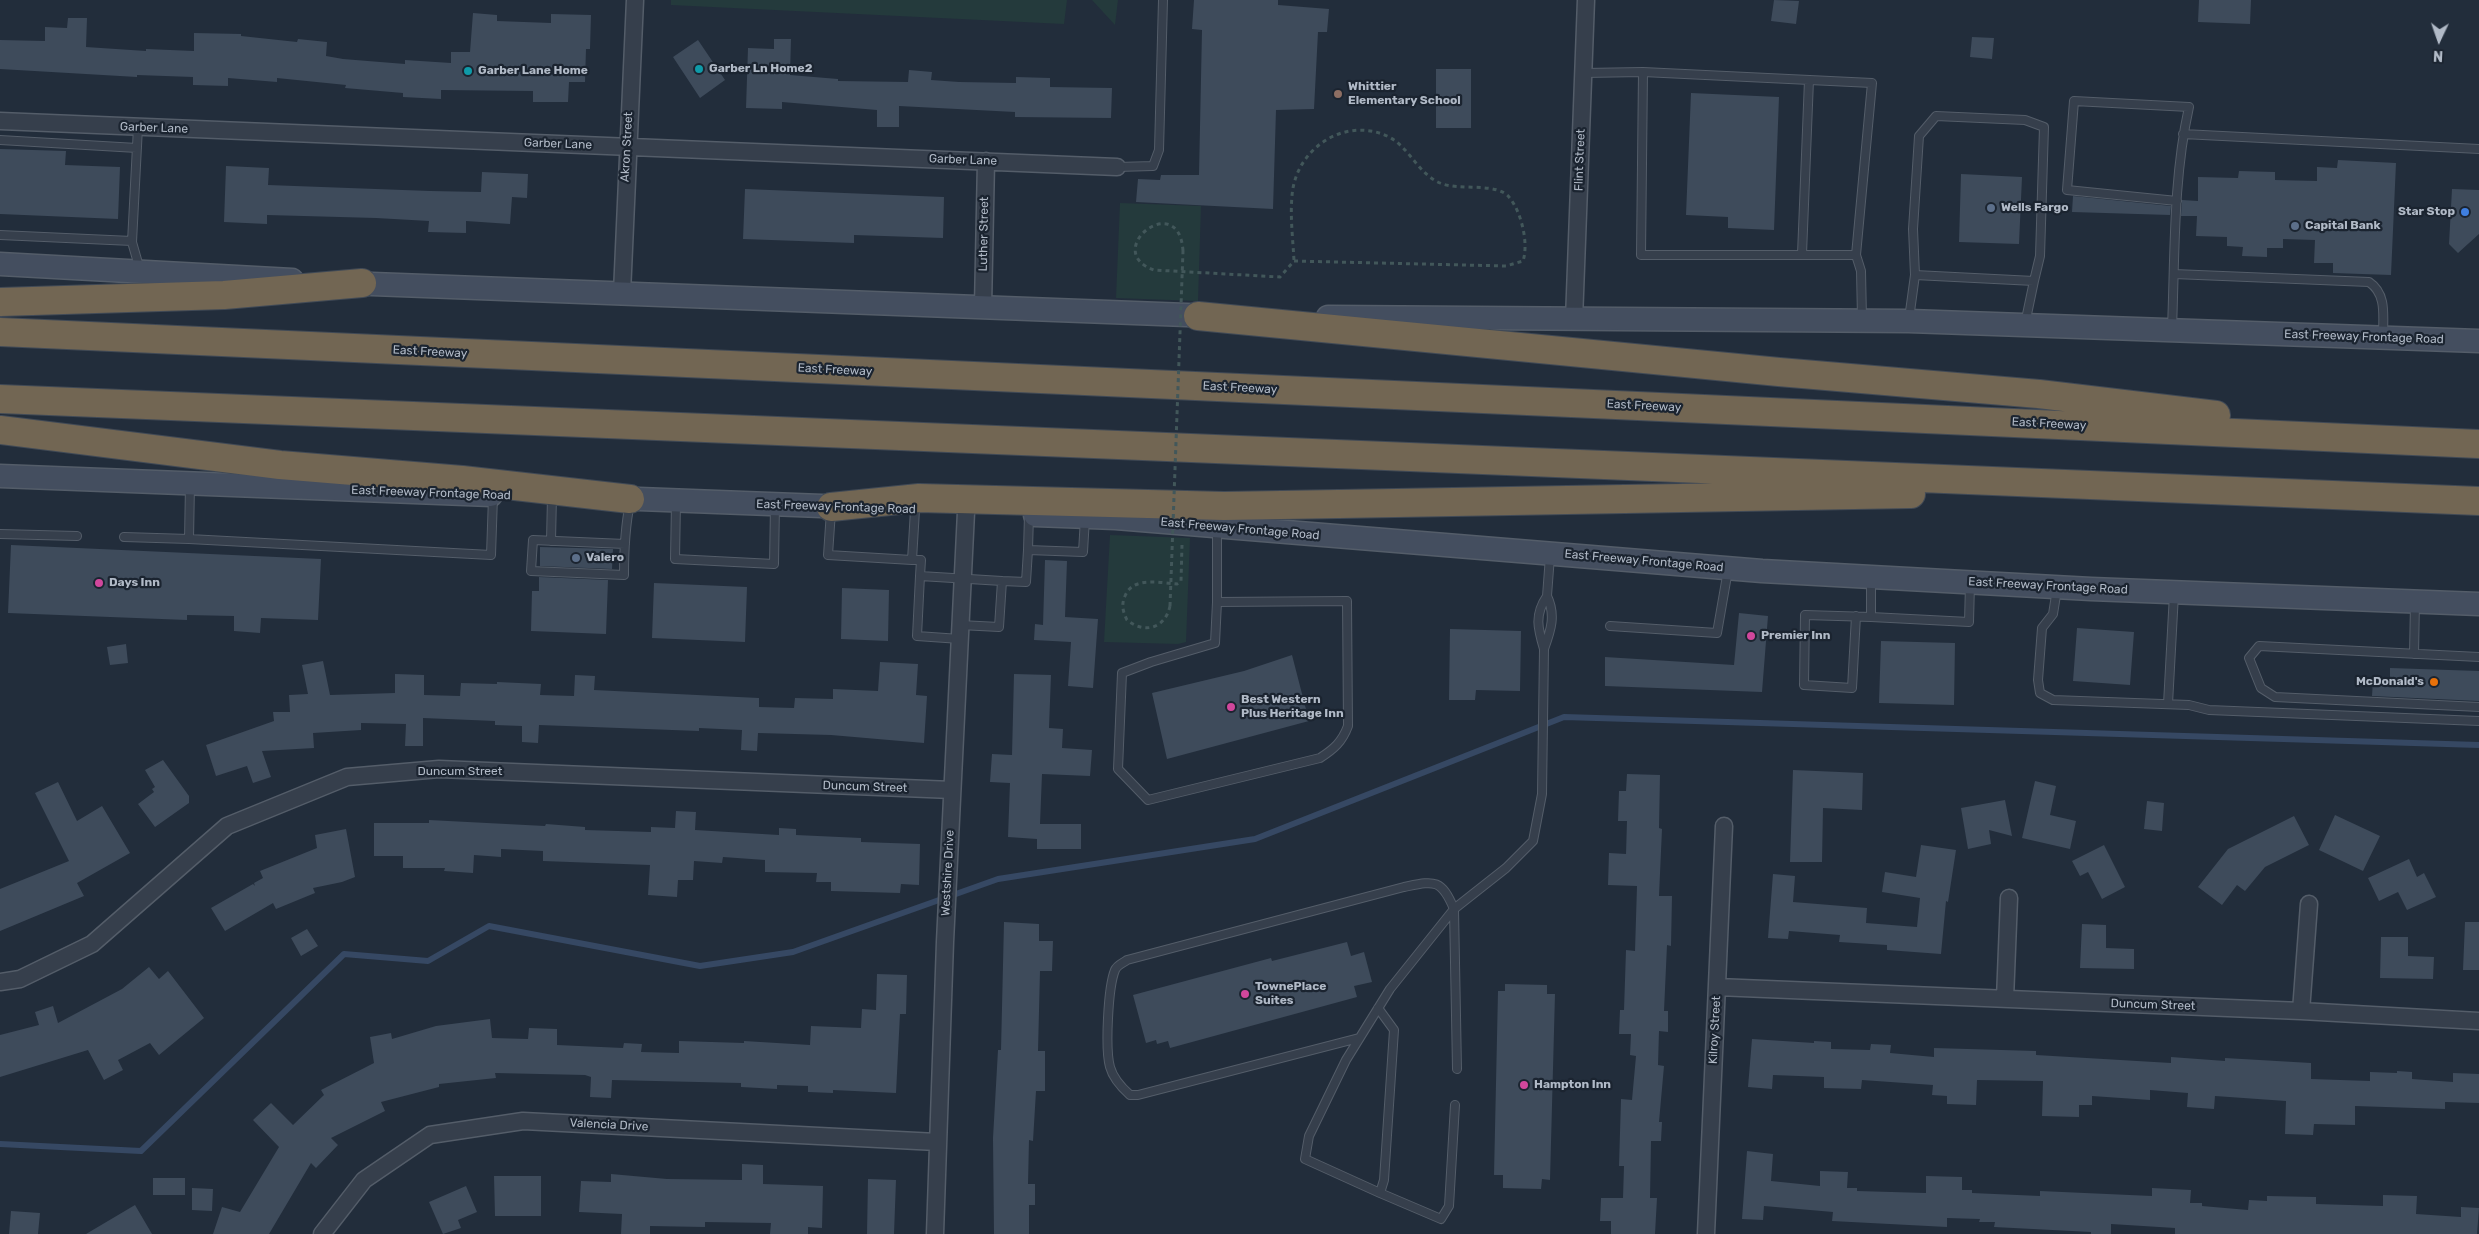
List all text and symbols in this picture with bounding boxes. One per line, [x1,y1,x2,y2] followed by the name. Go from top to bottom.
[2414,15,2464,65] north arrow
[2433,47,2444,64] text: N
[709,62,812,76] place label: Garber Ln Home2
[693,63,705,75] marker: Garber Ln Home2
[478,64,588,78] place label: Garber Lane Home
[462,65,474,77] marker: Garber Lane Home
[1348,80,1461,108] place label: Whittier Elementary School
[1332,88,1344,100] marker: Whittier Elementary School
[618,111,636,183] street label: Akron Street
[120,120,188,136] street label: Garber Lane
[1572,129,1588,191] street label: Flint Street
[524,136,592,152] street label: Garber Lane
[929,152,997,168] street label: Garber Lane
[976,197,992,271] street label: Luther Street
[2001,201,2069,215] place label: Wells Fargo
[1985,202,1997,214] marker: Wells Fargo
[2398,205,2455,219] place label: Star Stop
[2459,206,2471,218] marker: Star Stop
[2305,219,2380,233] place label: Capital Bank
[2289,220,2301,232] marker: Capital Bank
[2284,327,2444,347] street label: East Freeway Frontage Road
[392,343,468,361] street label: East Freeway
[797,361,873,379] street label: East Freeway
[1202,379,1278,397] street label: East Freeway
[1606,397,1682,415] street label: East Freeway
[2011,415,2087,433] street label: East Freeway
[351,483,511,503] street label: East Freeway Frontage Road
[756,497,916,517] street label: East Freeway Frontage Road
[1160,515,1320,543] street label: East Freeway Frontage Road
[1564,547,1724,575] street label: East Freeway Frontage Road
[586,551,624,565] place label: Valero
[570,552,582,564] marker: Valero
[1968,575,2128,597] street label: East Freeway Frontage Road
[109,576,160,590] place label: Days Inn
[93,577,105,589] marker: Days Inn
[1761,629,1831,643] place label: Premier Inn
[1745,630,1757,642] marker: Premier Inn
[2356,675,2424,689] place label: McDonald's
[2428,676,2440,688] marker: McDonald's
[1241,693,1344,721] place label: Best Western Plus Heritage Inn
[1225,701,1237,713] marker: Best Western Plus Heritage Inn
[418,765,502,779] street label: Duncum Street
[822,778,908,796] street label: Duncum Street
[939,830,957,916] street label: Westshire Drive
[1255,980,1326,1008] place label: TownePlace Suites
[1239,988,1251,1000] marker: TownePlace Suites
[1706,995,1724,1065] street label: Kilroy Street
[2110,996,2196,1014] street label: Duncum Street
[1534,1078,1611,1092] place label: Hampton Inn
[1518,1079,1530,1091] marker: Hampton Inn
[569,1116,649,1134] street label: Valencia Drive

